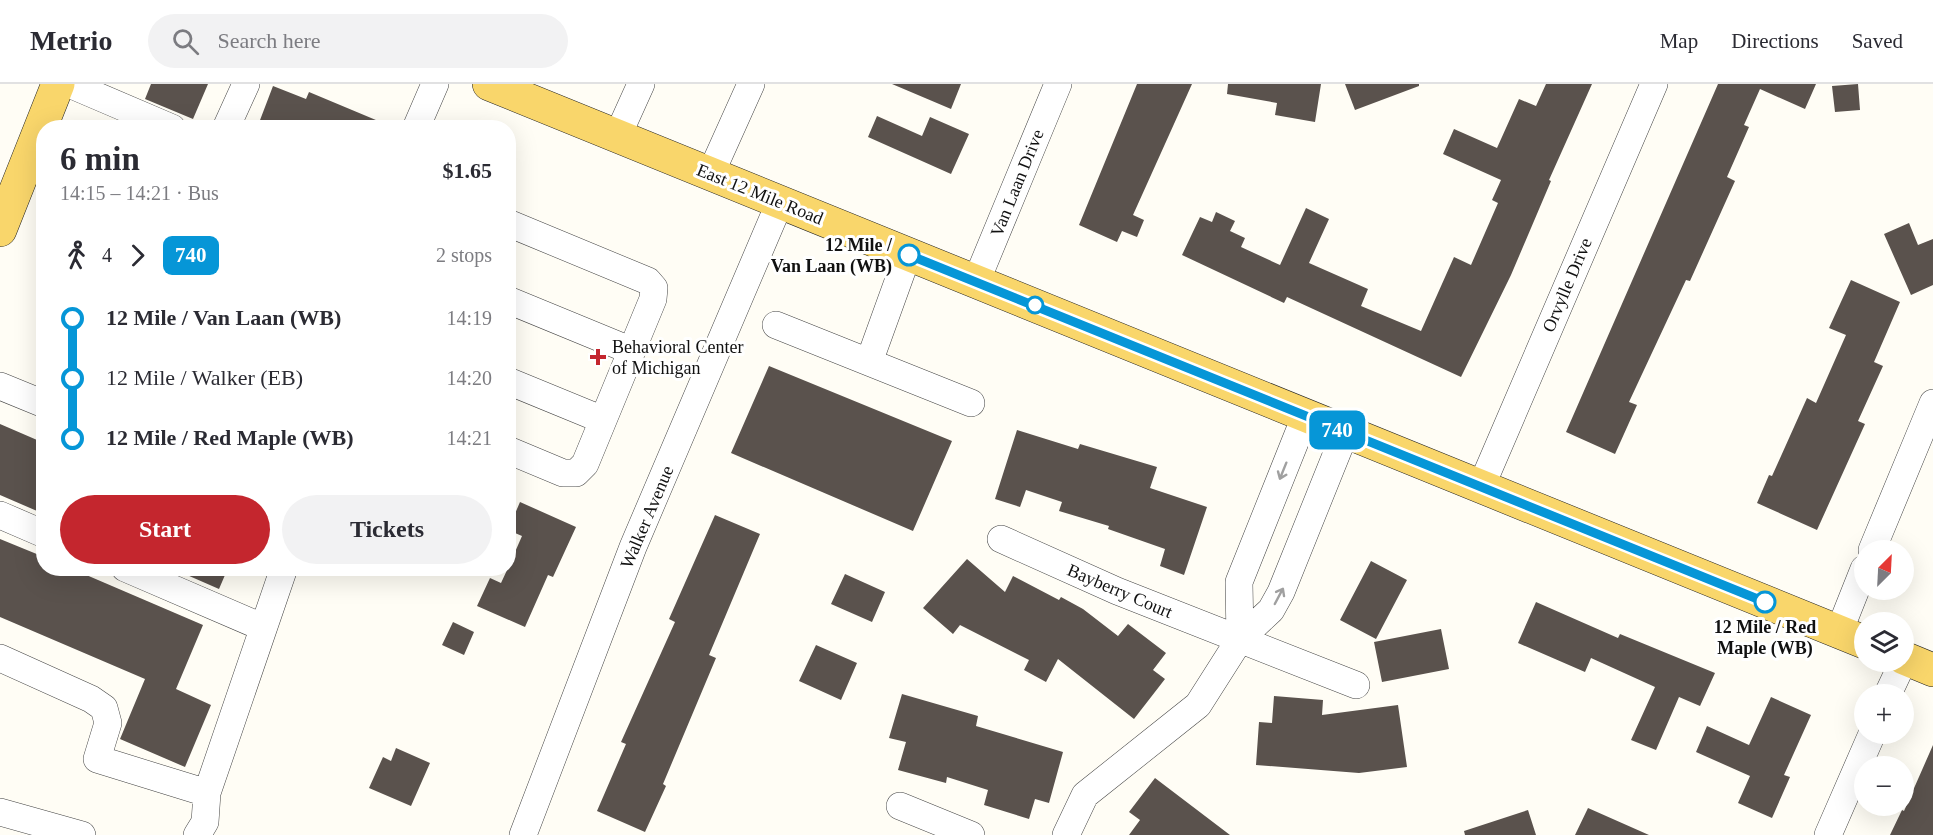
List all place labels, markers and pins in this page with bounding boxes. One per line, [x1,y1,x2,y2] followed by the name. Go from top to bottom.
[771,235,893,277] place label: 12 Mile / Van Laan (WB)
[898,244,920,266] marker: 12 Mile / Van Laan (WB)
[1026,296,1044,314] unlabelled marker
[612,337,743,378] place label: Behavioral Center of Michigan
[589,348,607,366] marker: Behavioral Center of Michigan
[1754,591,1776,613] marker: 12 Mile / Red Maple (WB)
[1714,617,1816,659] place label: 12 Mile / Red Maple (WB)

